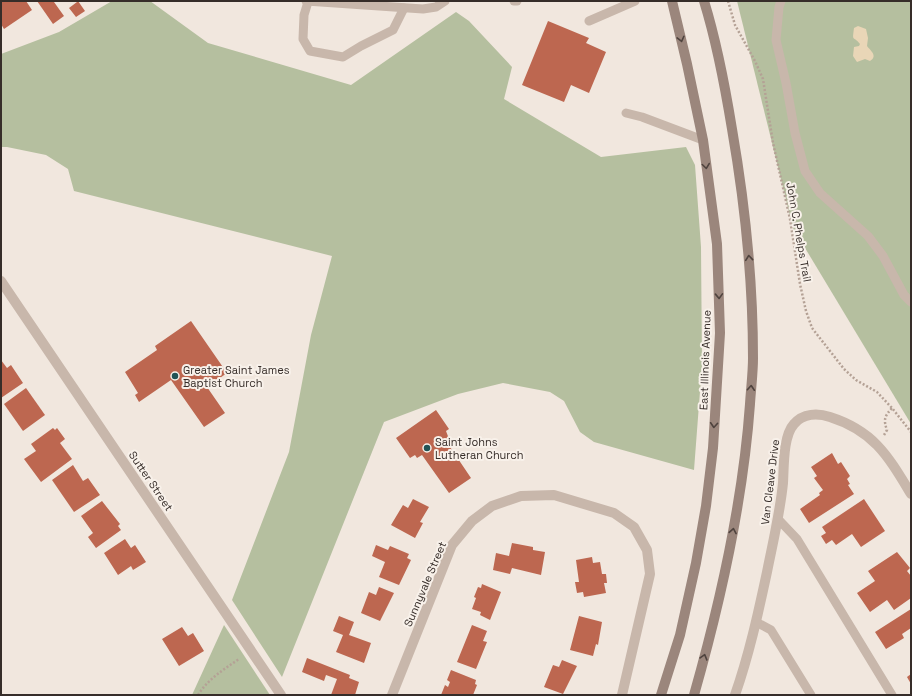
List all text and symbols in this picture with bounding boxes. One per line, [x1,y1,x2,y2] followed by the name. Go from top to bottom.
[676,35,685,42] one-way arrow
[701,163,710,169] one-way arrow
[783,181,815,283] street label: John C. Phelps Trail
[745,255,754,261] one-way arrow
[714,293,723,299] one-way arrow
[696,310,714,410] street label: East Illinois Avenue
[183,363,290,390] place label: Greater Saint James Baptist Church
[170,371,180,381] marker: Greater Saint James Baptist Church
[747,385,756,391] one-way arrow
[710,422,719,428] one-way arrow
[435,435,524,462] place label: Saint Johns Lutheran Church
[758,438,782,526] street label: Van Cleave Drive
[422,443,432,453] marker: Saint Johns Lutheran Church
[126,448,176,514] street label: Sutter Street
[728,528,737,534] one-way arrow
[401,539,449,629] street label: Sunnyvale Street
[700,654,708,661] one-way arrow

